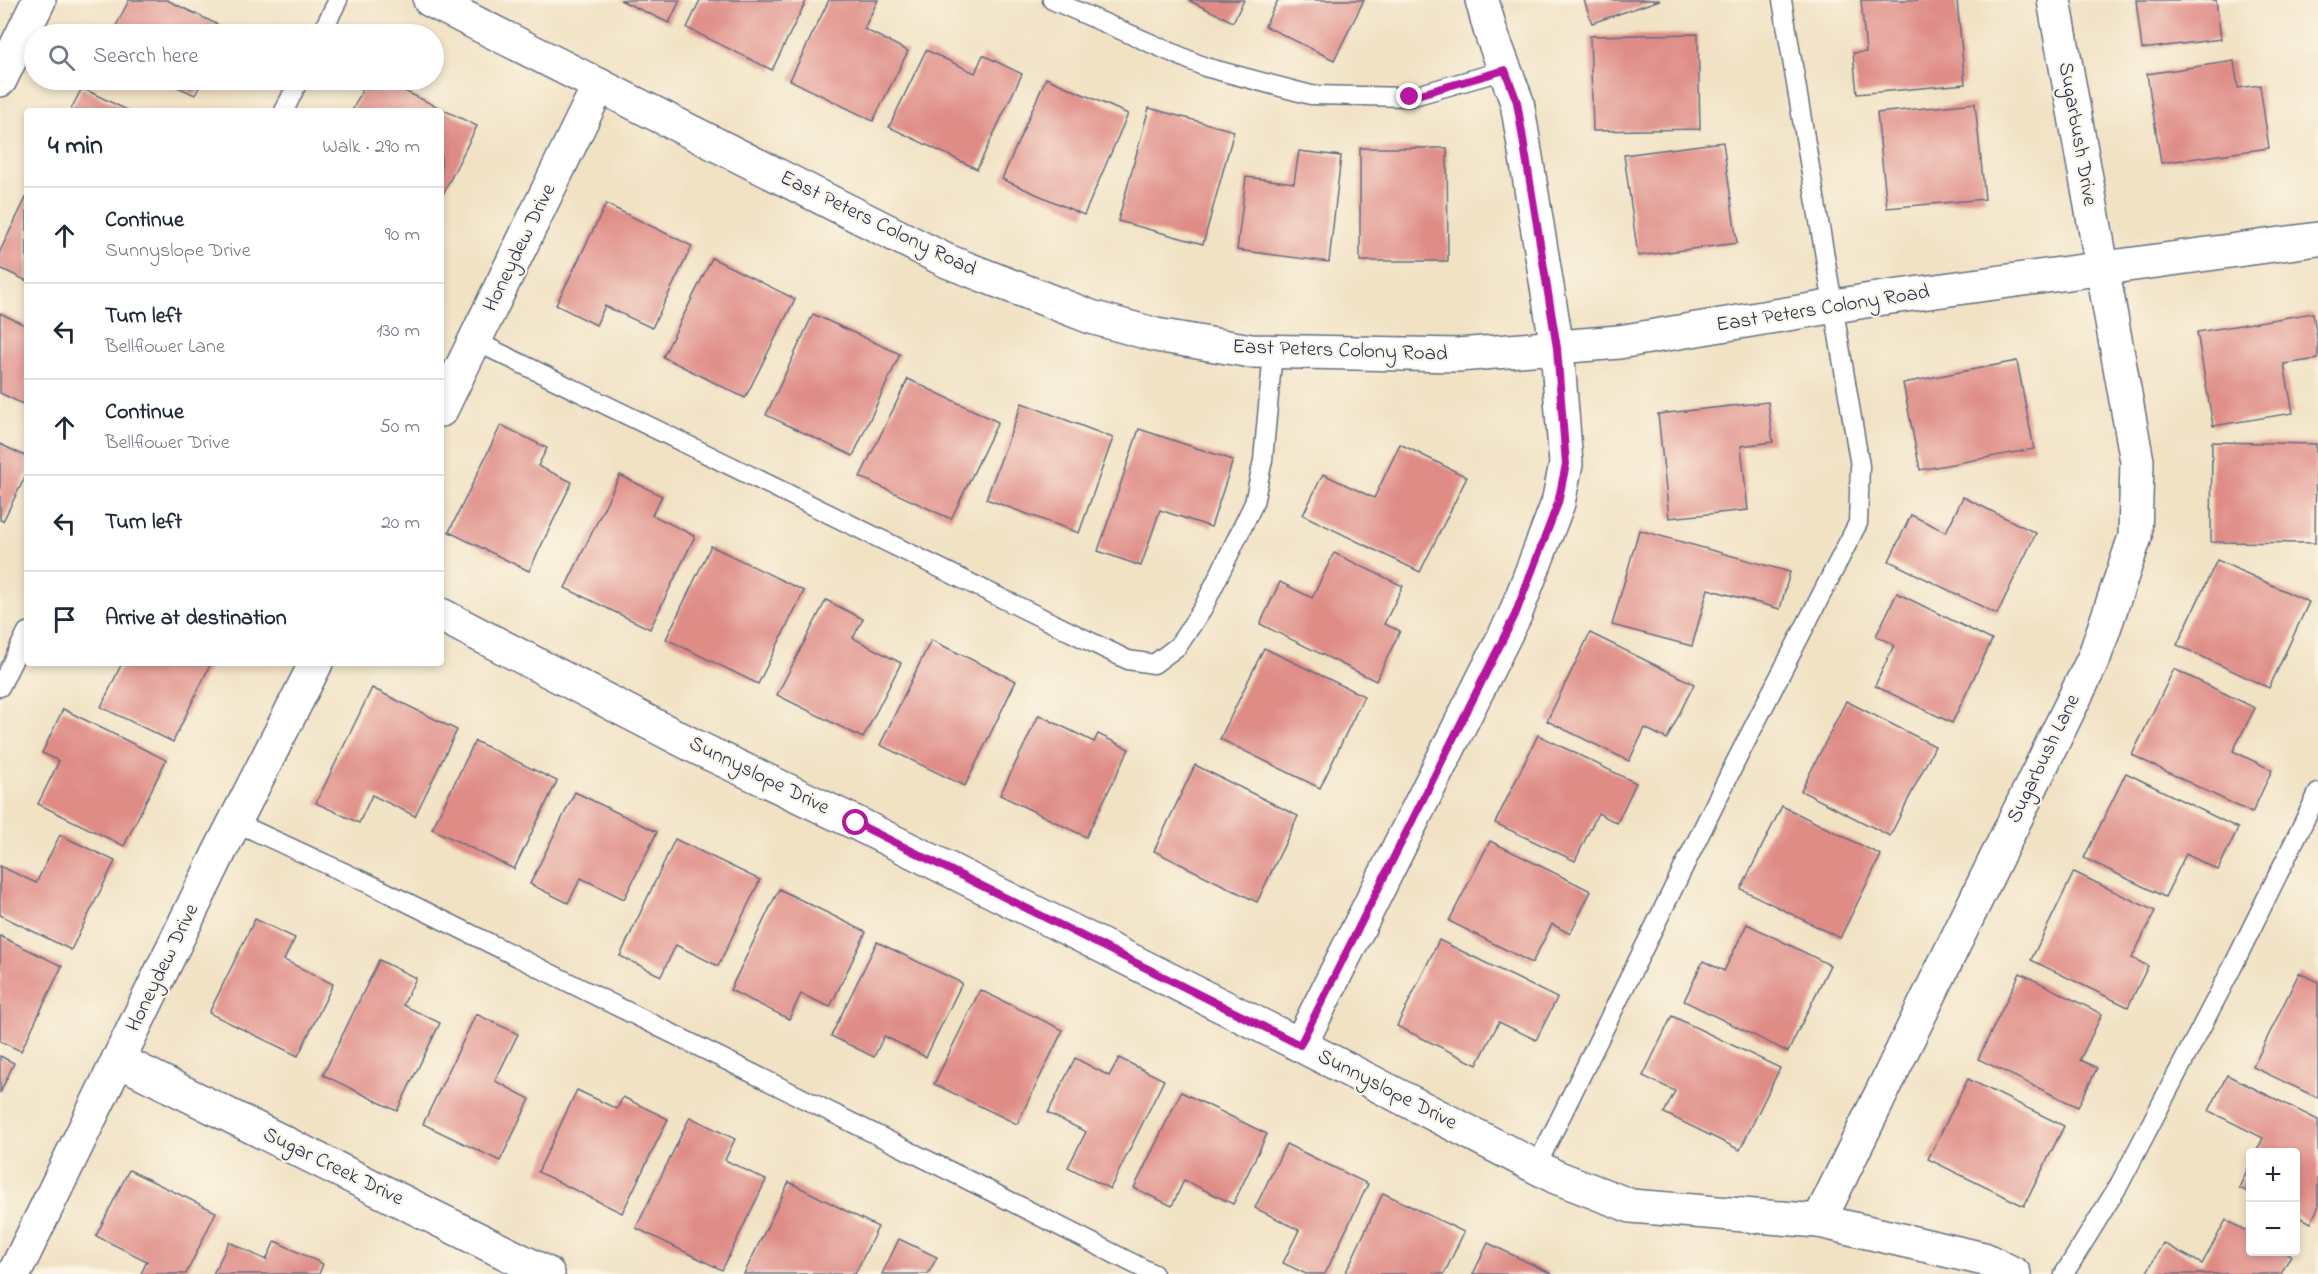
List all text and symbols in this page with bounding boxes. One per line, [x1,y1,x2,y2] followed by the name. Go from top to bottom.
[24,24,444,90] search box
[45,41,78,74] icon: search
[93,41,198,73] text: Search here
[2048,60,2105,209] street label: Sugarbush Drive
[1396,83,1422,109] route end
[48,128,103,166] text: 4 min
[322,133,420,162] text: Walk · 290 m
[774,163,982,287] street label: East Peters Colony Road
[476,178,566,318] street label: Honeydew Drive
[105,205,184,237] text: Continue
[48,219,81,252] icon: ahead
[385,221,420,250] text: 90 m
[105,237,251,266] text: Sunnyslope Drive
[1714,277,1932,343] street label: East Peters Colony Road
[105,301,182,333] text: Turn left
[48,315,81,348] icon: left
[376,317,420,346] text: 130 m
[1232,332,1448,372] street label: East Peters Colony Road
[105,333,225,362] text: Bellflower Lane
[105,397,184,429] text: Continue
[48,411,81,444] icon: ahead
[379,413,420,442] text: 50 m
[105,429,230,458] text: Bellflower Drive
[48,507,81,540] icon: left
[105,507,182,539] text: Turn left
[381,509,420,538] text: 20 m
[48,603,81,636] icon: arrive
[105,603,287,635] text: Arrive at destination
[2000,689,2090,830] street label: Sugarbush Lane
[683,729,835,825] street label: Sunnyslope Drive
[842,809,868,835] route start
[119,898,209,1038] street label: Honeydew Drive
[1311,1042,1462,1140] street label: Sunnyslope Drive
[257,1120,409,1216] street label: Sugar Creek Drive
[2246,1148,2300,1256] map controls
[2246,1148,2300,1202] button: +
[2246,1202,2300,1256] button: −

